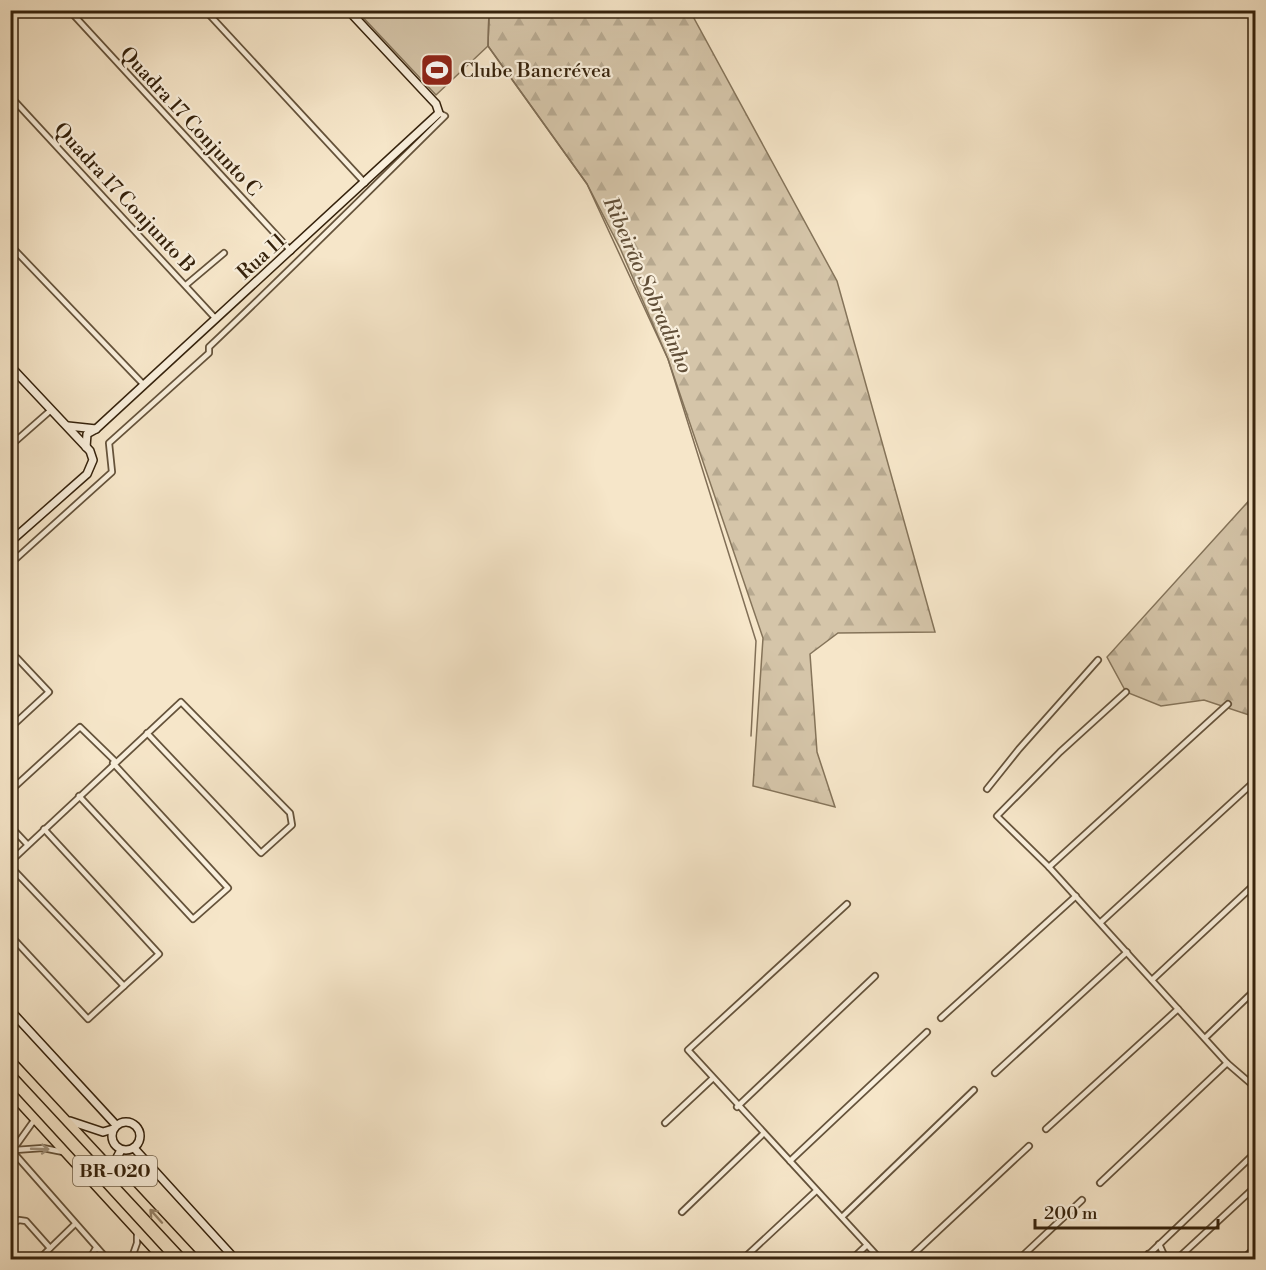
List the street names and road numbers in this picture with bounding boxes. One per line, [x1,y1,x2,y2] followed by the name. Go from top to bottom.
[114,42,266,202] street label: Quadra 17 Conjunto C
[48,118,200,278] street label: Quadra 17 Conjunto B
[232,228,292,286] street label: Rua 11
[73,1156,157,1186] road number: BR-020

